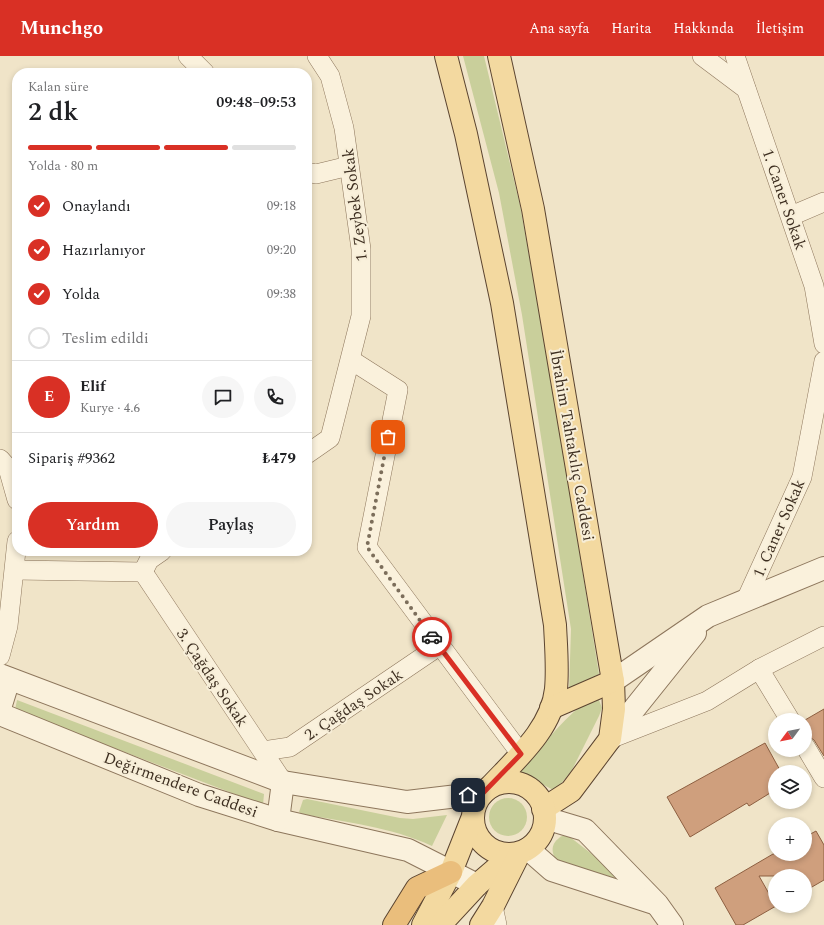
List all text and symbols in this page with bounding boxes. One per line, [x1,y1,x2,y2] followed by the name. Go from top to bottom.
[20,14,103,43] text: Munchgo
[529,18,589,39] text: Ana sayfa
[611,18,651,39] text: Harita
[673,18,734,39] text: Hakkında
[756,18,804,39] text: İletişim
[28,77,89,97] text: Kalan süre
[216,91,296,114] text: 09:48–09:53
[28,92,79,132] text: 2 dk
[756,145,813,253] street label: 1. Caner Sokak
[336,147,374,263] street label: 1. Zeybek Sokak
[28,156,98,176] text: Yolda · 80 m
[28,195,50,217] icon: check
[62,195,131,218] text: Onaylandı
[267,196,296,216] text: 09:18
[28,239,50,261] icon: check
[62,239,146,262] text: Hazırlanıyor
[267,240,296,260] text: 09:20
[28,283,50,305] icon: check
[62,283,100,306] text: Yolda
[267,284,296,304] text: 09:38
[62,327,149,350] text: Teslim edildi
[543,348,601,543] street label: İbrahim Tahtakılıç Caddesi
[80,375,106,398] text: Elif
[202,376,244,418] button: chat
[254,376,296,418] button: phone
[44,385,54,408] text: E
[80,398,140,418] text: Kurye · 4.6
[371,420,405,454] pin
[377,426,399,448] icon: bag
[28,447,115,470] text: Sipariş #9362
[262,447,296,470] text: ₺479
[746,475,811,582] street label: 1. Caner Sokak
[28,502,158,548] button: Yardım
[166,502,296,548] button: Paylaş
[412,617,452,657] courier
[170,623,254,732] street label: 3. Çağdaş Sokak
[421,626,443,648] icon: car
[299,663,408,747] street label: 2. Çağdaş Sokak
[768,713,812,757] north arrow
[768,713,812,913] map controls
[100,746,261,824] street label: Değirmendere Caddesi
[768,765,812,809] button: layers
[451,778,485,812] pin
[457,784,479,806] icon: home
[768,817,812,861] button: +
[768,869,812,913] button: −

